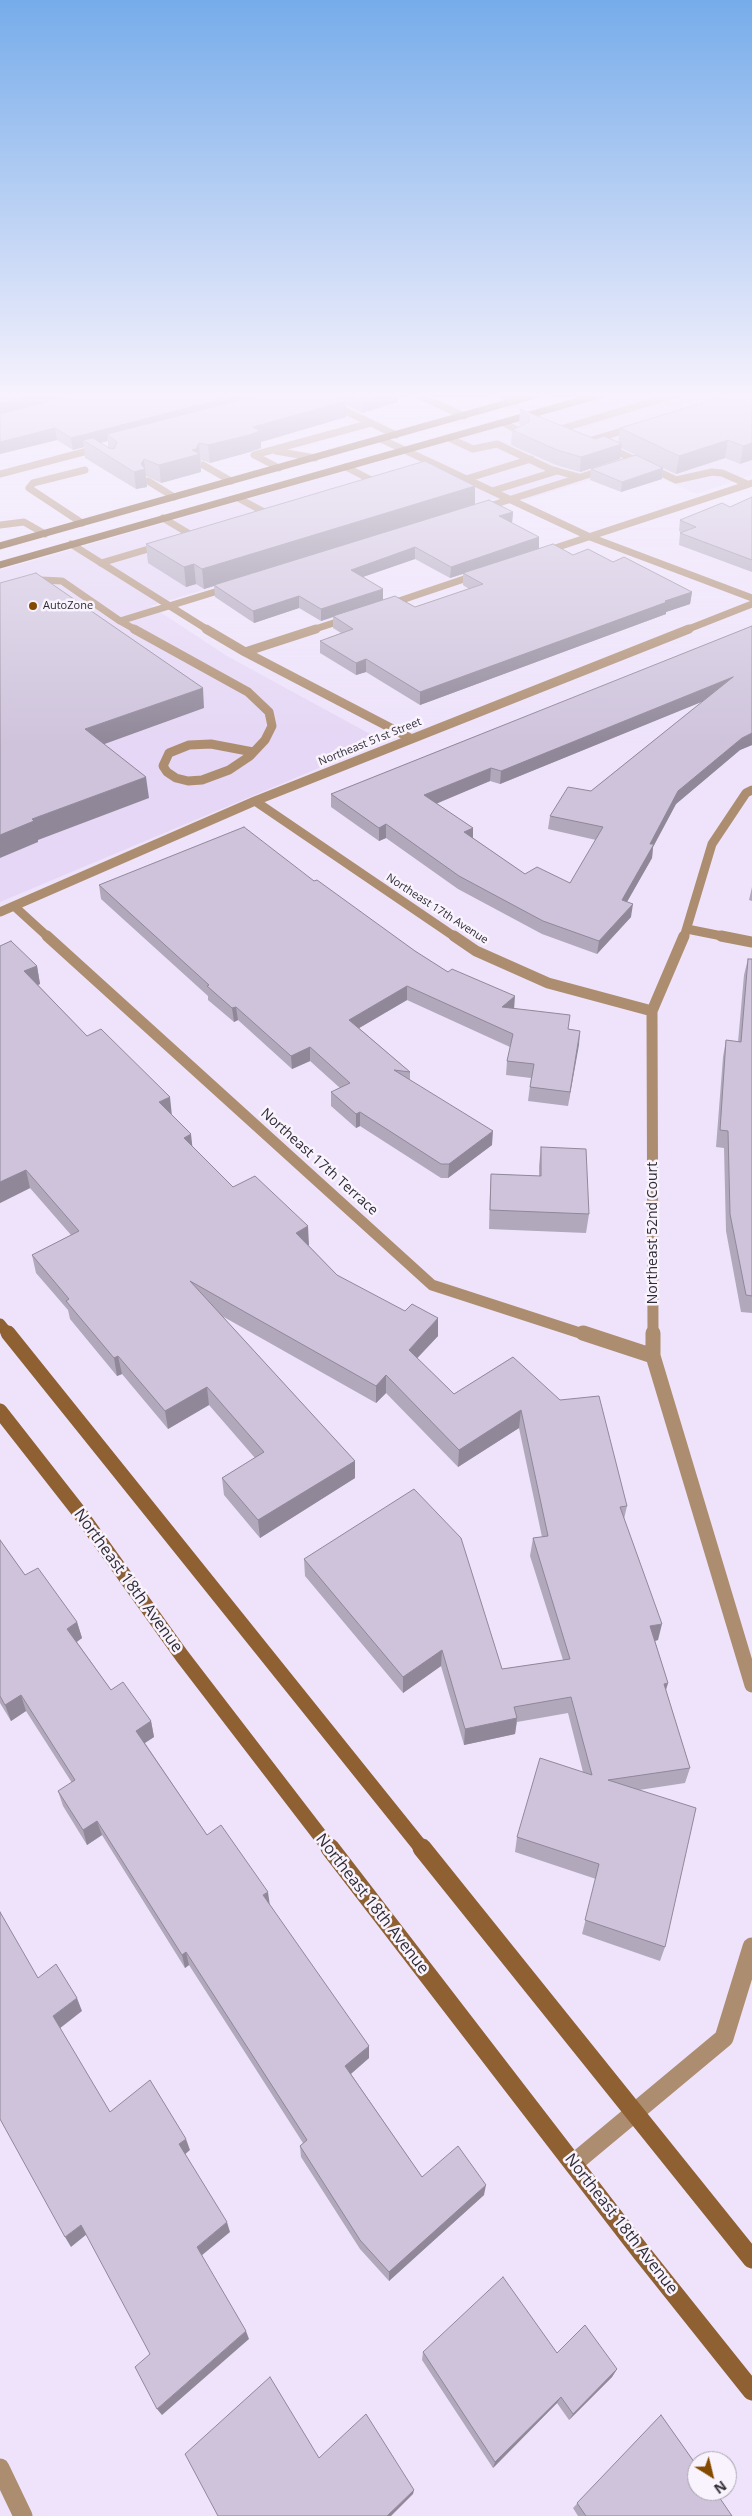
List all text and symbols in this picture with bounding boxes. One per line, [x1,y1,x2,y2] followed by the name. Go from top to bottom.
[43,599,93,613] place label: AutoZone
[27,600,39,612] marker: AutoZone
[317,715,423,769] street label: Northeast 51st Street
[384,871,490,947] street label: Northeast 17th Avenue
[257,1105,381,1219] street label: Northeast 17th Terrace
[645,1162,661,1304] street label: Northeast 52nd Court
[69,1505,187,1657] street label: Northeast 18th Avenue
[311,1830,433,1978] street label: Northeast 18th Avenue
[560,2150,682,2298] street label: Northeast 18th Avenue
[687,2451,737,2501] north arrow
[710,2477,731,2499] text: N

